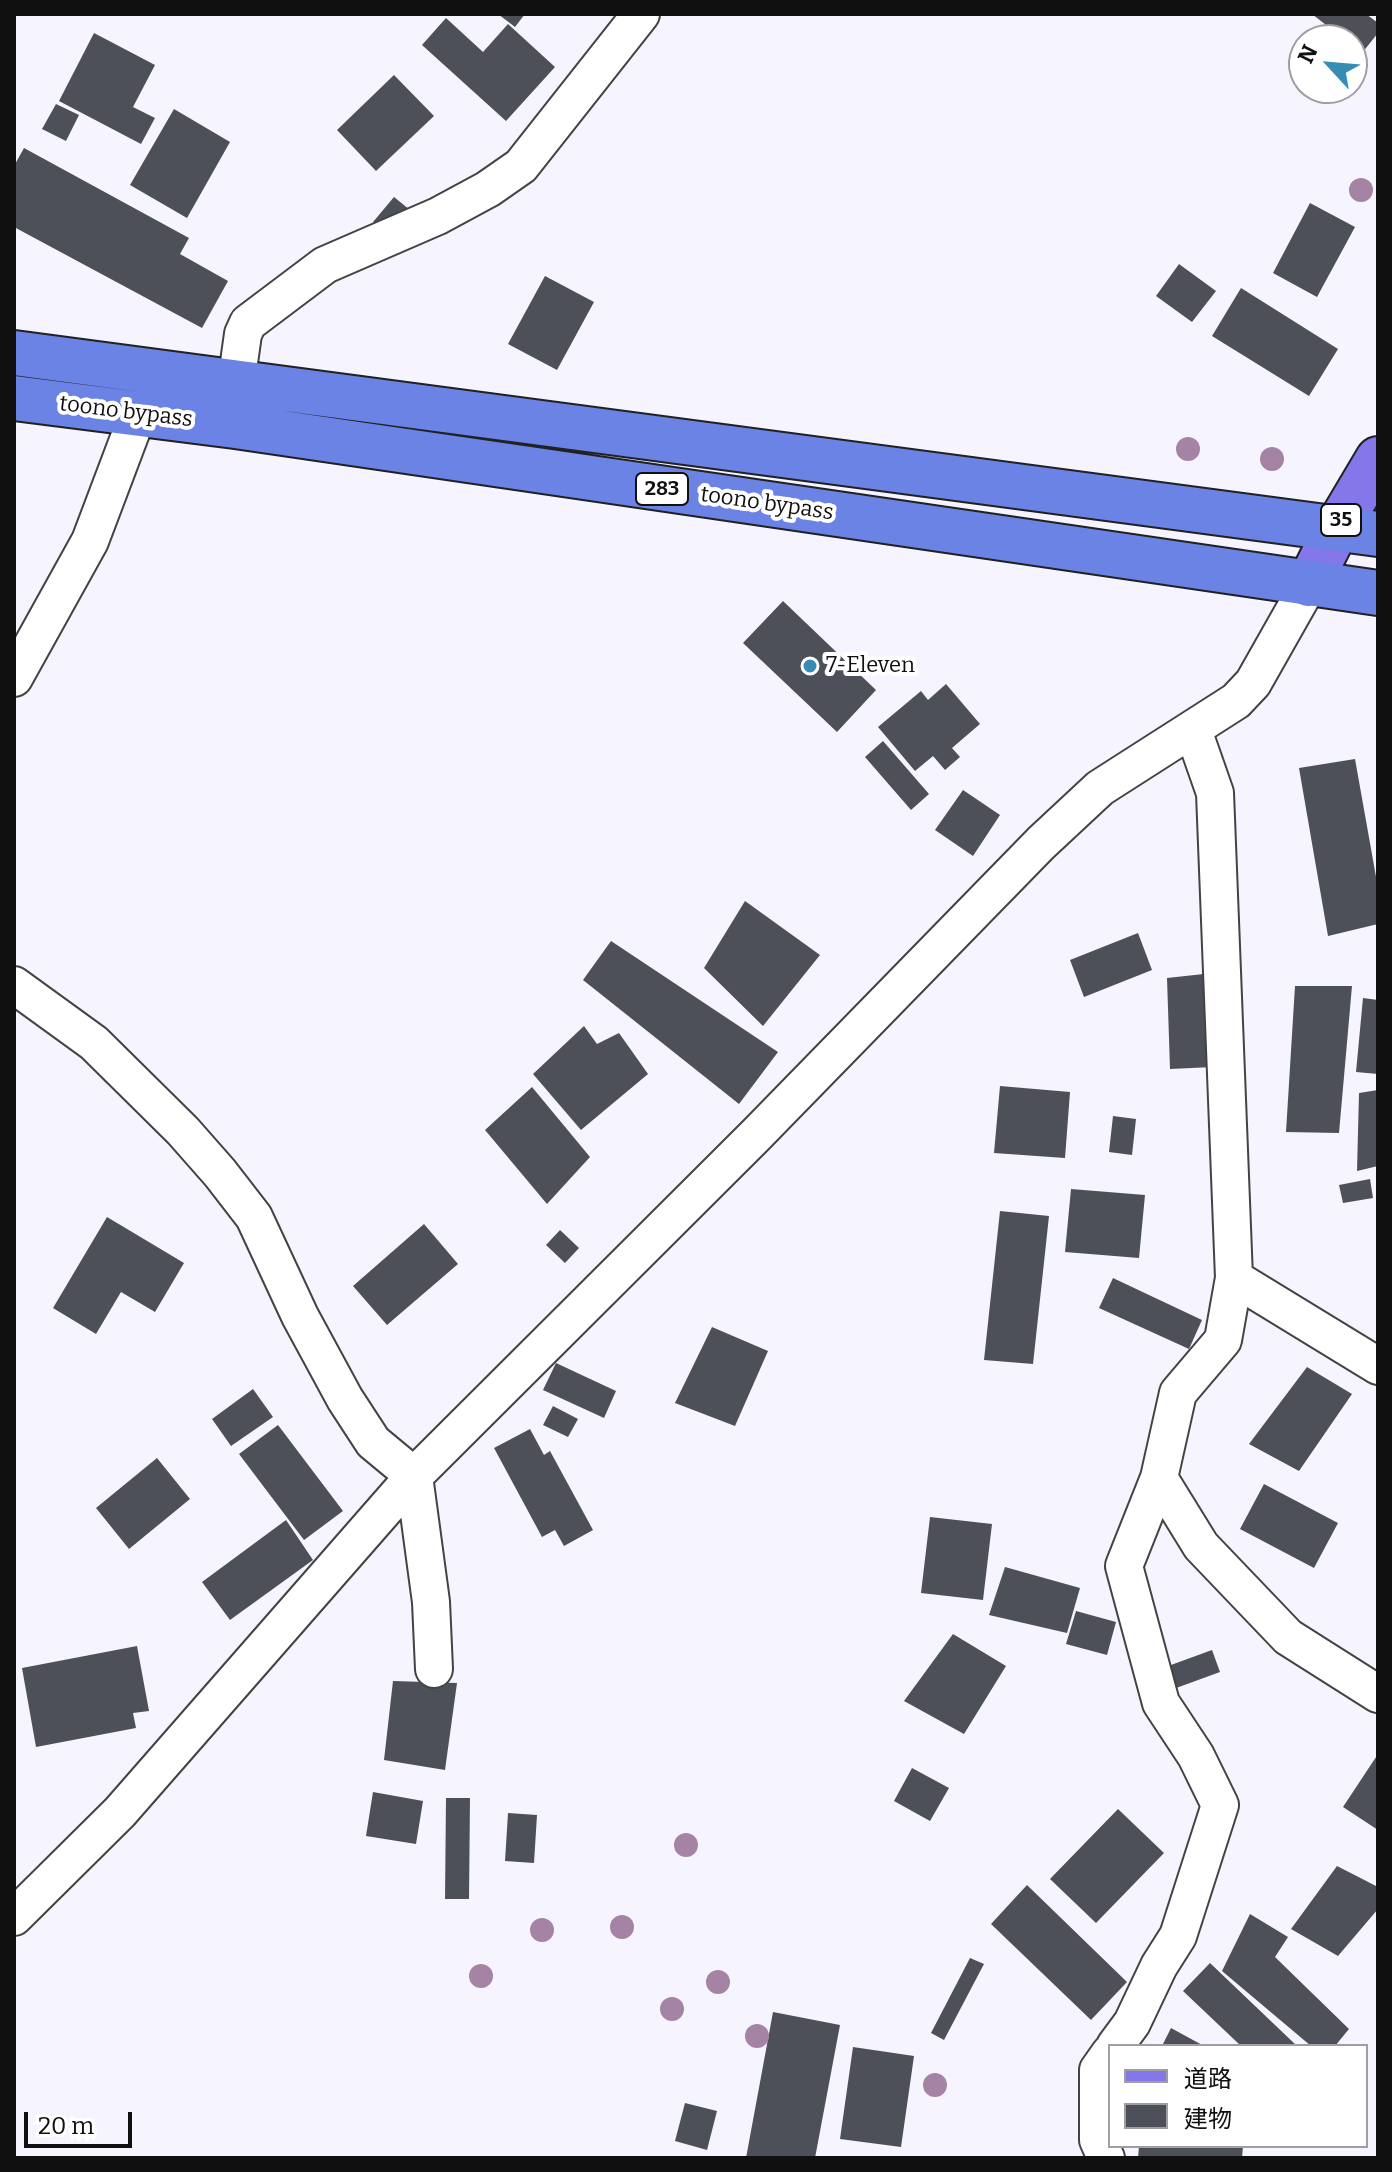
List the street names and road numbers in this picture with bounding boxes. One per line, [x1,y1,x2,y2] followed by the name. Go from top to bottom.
[58,391,194,433] street label: toono bypass
[636,473,688,505] road number: 283
[699,482,835,526] street label: toono bypass
[1321,504,1361,536] road number: 35

